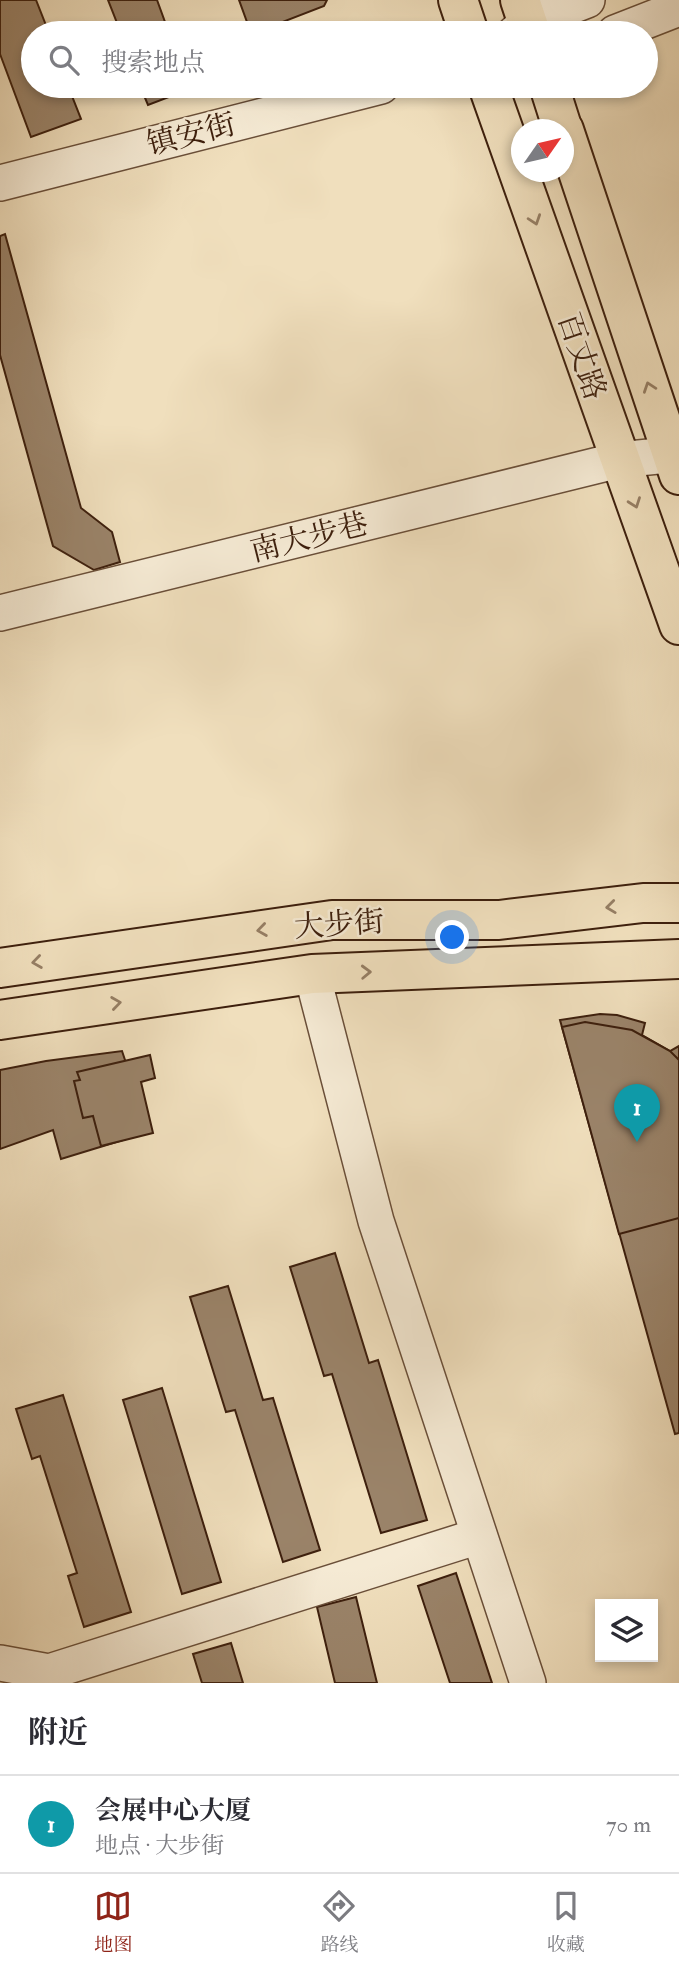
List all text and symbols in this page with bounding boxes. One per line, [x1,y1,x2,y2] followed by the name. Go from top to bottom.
[21,21,658,98] search box
[45,41,83,79] icon: search
[101,47,205,79] text: 搜索地点
[143,106,239,163] street label: 镇安街
[511,119,574,182] north arrow
[527,213,541,225] one-way arrow
[549,308,614,405] street label: 百丈路
[643,381,658,393] one-way arrow
[626,497,640,509] one-way arrow
[246,505,372,570] street label: 南大步巷
[605,899,617,914] one-way arrow
[293,903,385,946] street label: 大步街
[435,920,469,954] your location
[257,922,268,937] one-way arrow
[31,955,43,970] one-way arrow
[361,964,372,979] one-way arrow
[110,996,122,1011] one-way arrow
[614,1084,660,1142] pin: 1
[595,1599,658,1662] map controls
[595,1599,658,1662] button: layers
[28,1714,88,1751] text: 附近
[95,1795,251,1827] text: 会展中心大厦
[47,1810,55,1839] text: 1
[606,1810,651,1839] text: 70 m
[95,1831,224,1860] text: 地点 · 大步街
[94,1887,132,1957] tab: 地图
[320,1887,359,1957] tab: 路线
[547,1887,585,1957] tab: 收藏

